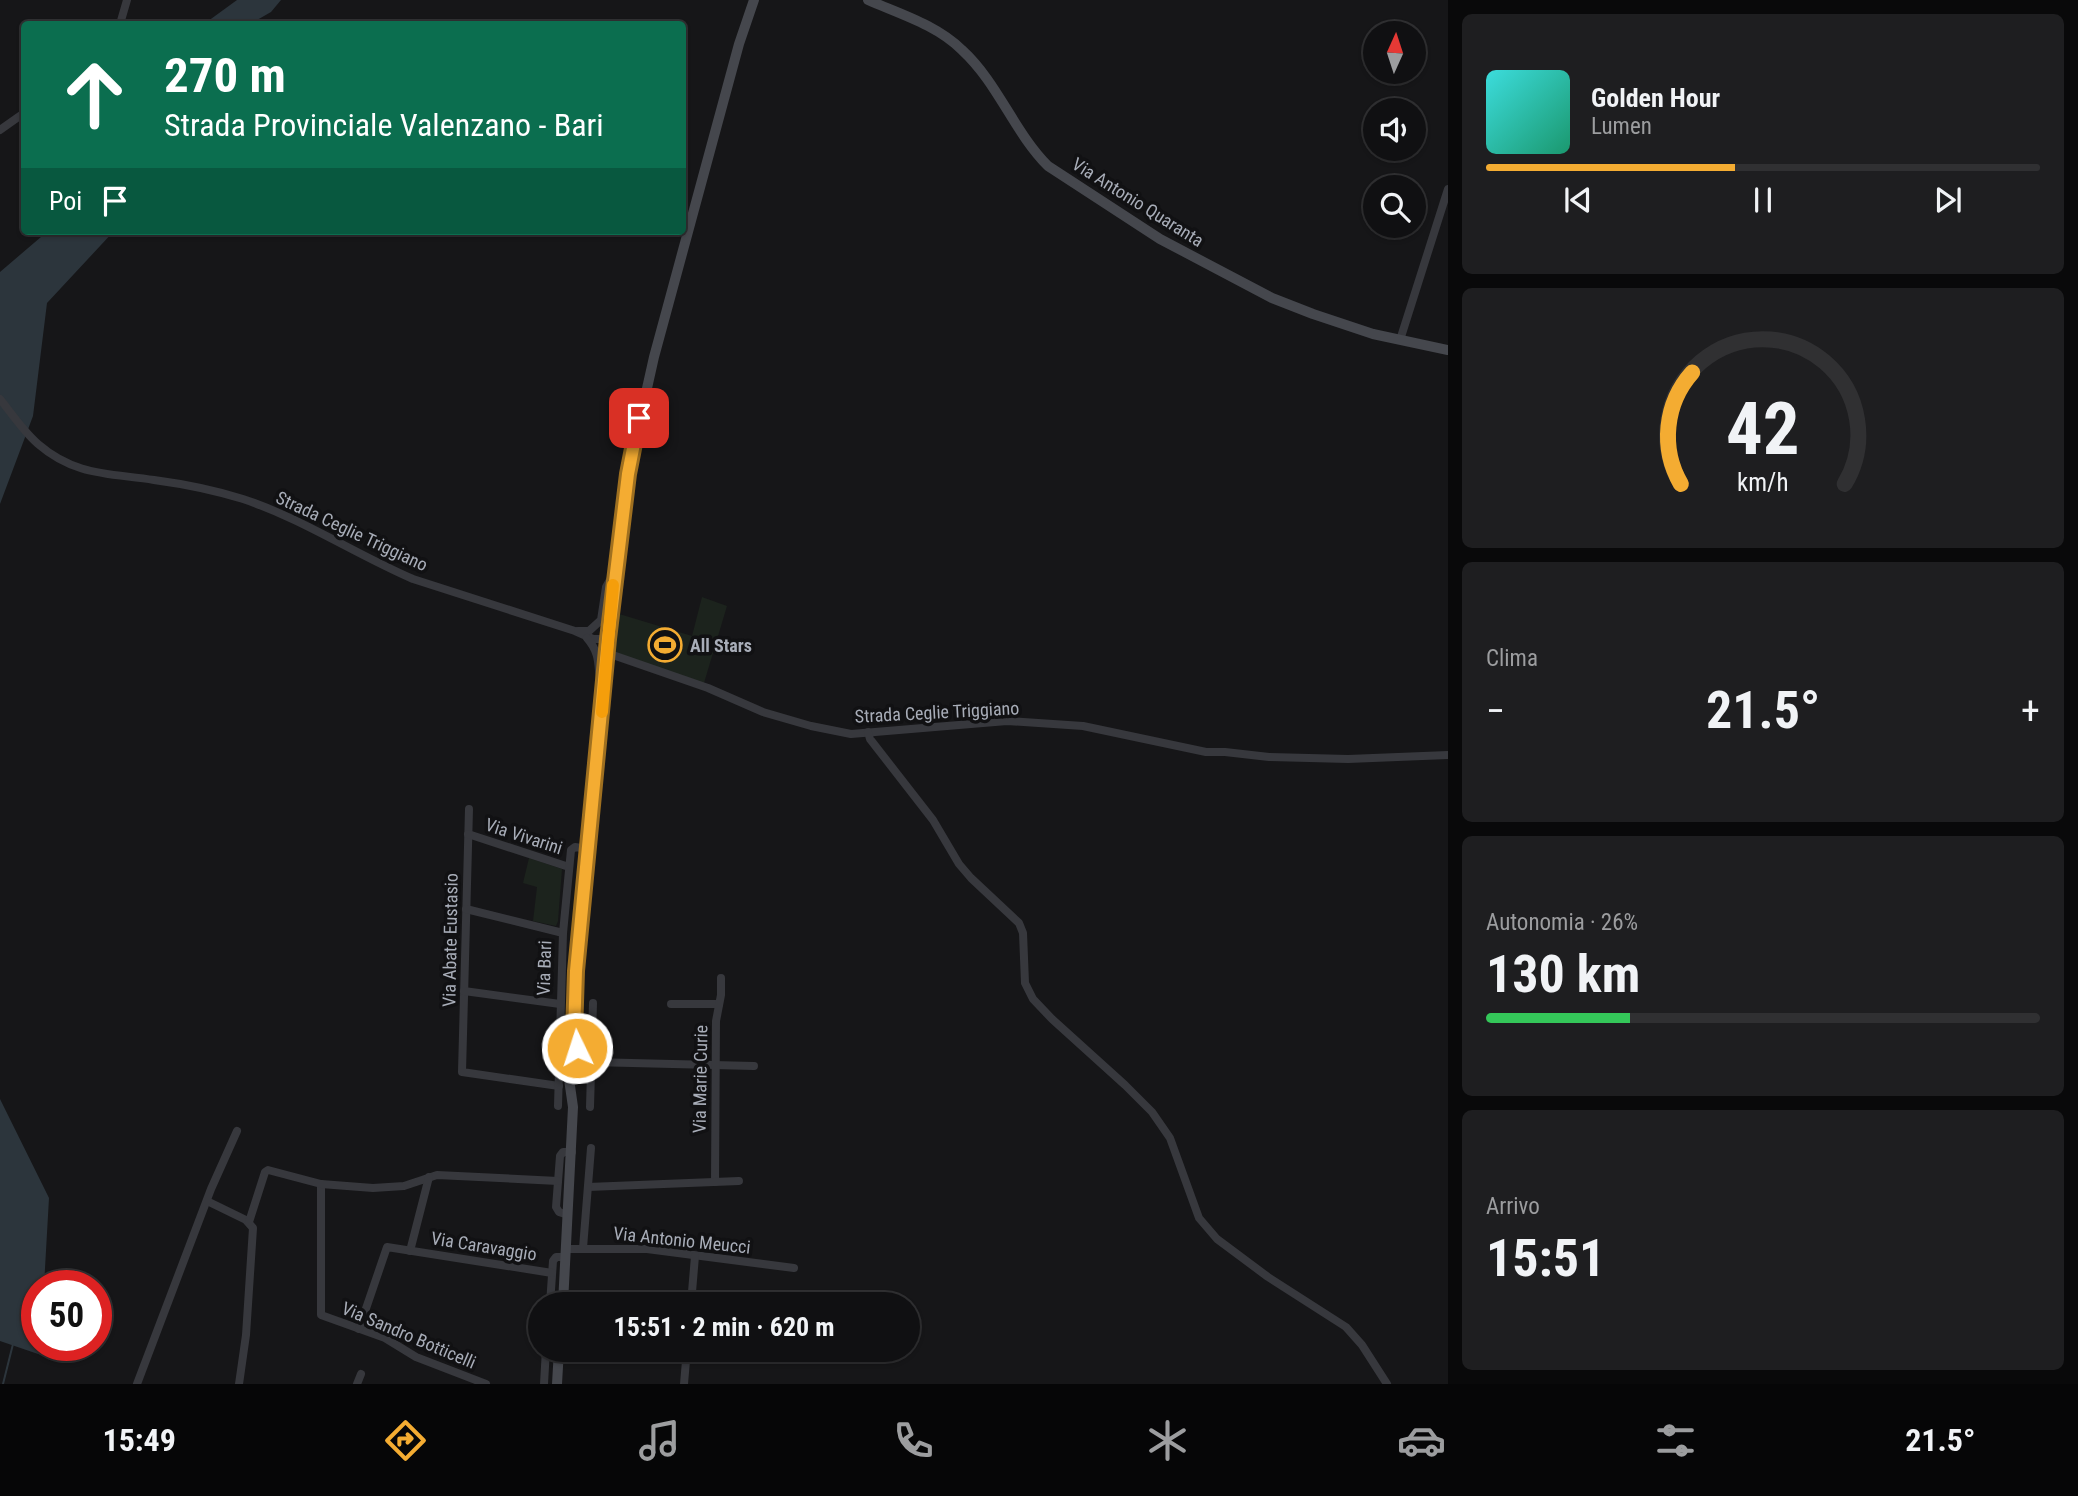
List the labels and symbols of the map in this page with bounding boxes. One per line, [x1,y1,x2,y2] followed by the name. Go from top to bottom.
[1363,21,1426,84] north arrow
[1068,153,1208,251] street label: Via Antonio Quaranta
[609,388,669,448] pin
[273,487,431,575] street label: Strada Ceglie Triggiano
[646,626,684,664] sports icon: All Stars
[690,635,752,656] place label: All Stars
[854,697,1020,727] street label: Strada Ceglie Triggiano
[483,814,565,858] street label: Via Vivarini
[438,873,462,1007] street label: Via Abate Eustasio
[533,940,555,996] street label: Via Bari
[540,1011,614,1085] position arrow
[689,1025,711,1133] street label: Via Marie Curie
[612,1222,752,1258] street label: Via Antonio Meucci
[430,1227,538,1265] street label: Via Caravaggio
[21,1270,112,1361] speed limit sign: 50
[339,1297,479,1373] street label: Via Sandro Botticelli

